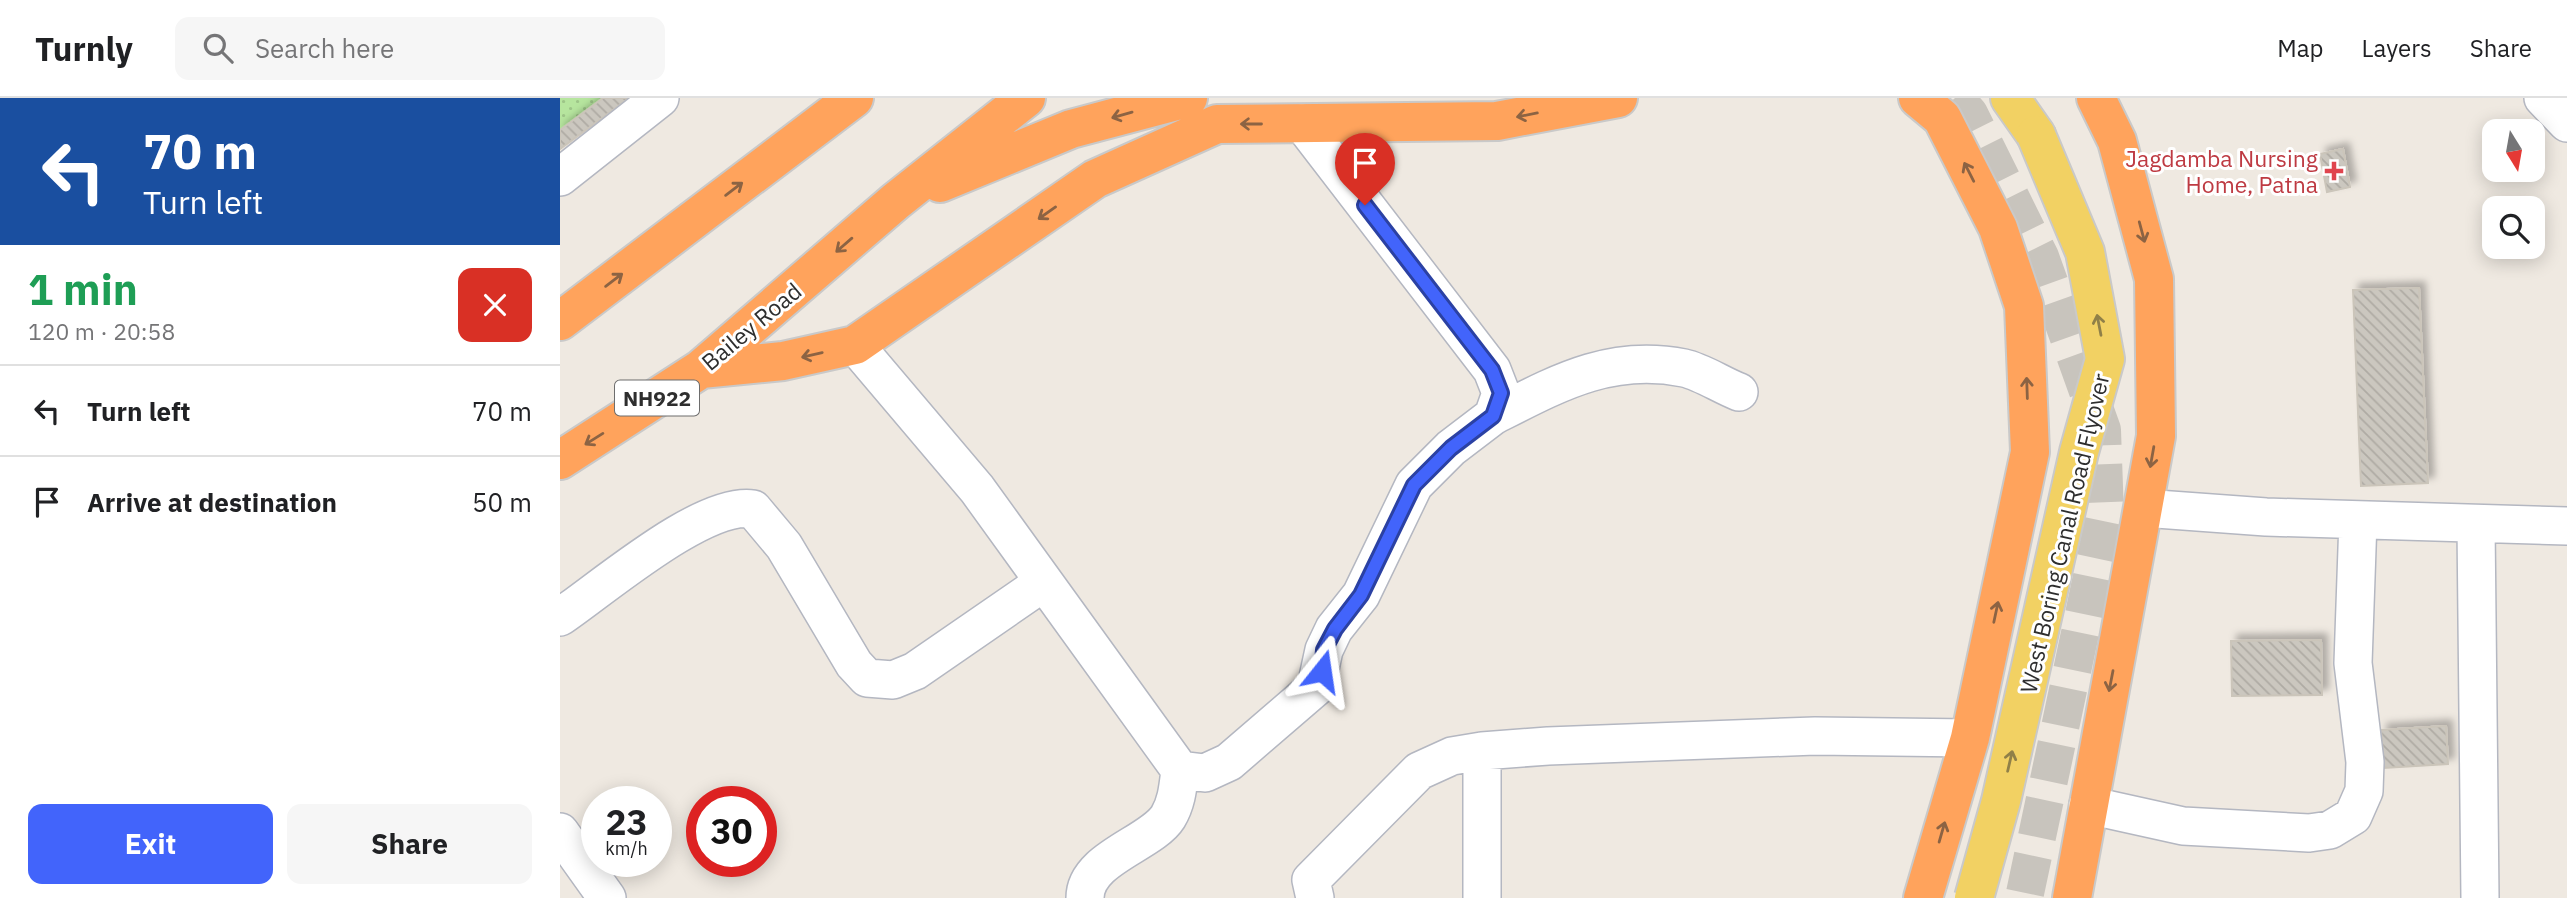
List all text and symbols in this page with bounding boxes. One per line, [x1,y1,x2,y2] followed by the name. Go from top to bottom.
[175,17,665,80] search box
[35,27,133,70] text: Turnly
[199,29,237,67] icon: search
[255,31,394,65] text: Search here
[2277,32,2324,64] text: Map
[2362,32,2432,64] text: Layers
[2470,32,2532,64] text: Share
[1111,109,1133,122] one-way arrow
[1516,109,1539,123] one-way arrow
[1240,117,1263,131] one-way arrow
[143,119,257,182] text: 70 m
[2482,119,2544,182] north arrow
[2482,119,2545,259] map controls
[28,126,119,217] icon: left
[1335,133,1395,205] pin
[2125,143,2318,199] place label: Jagdamba Nursing Home, Patna
[1346,144,1384,182] icon: arrive
[2324,161,2344,181] marker: Jagdamba Nursing Home, Patna
[1962,162,1976,182] one-way arrow
[143,181,263,223] text: Turn left
[724,182,743,197] one-way arrow
[2482,196,2545,259] button: search
[1037,206,1056,221] one-way arrow
[2136,221,2149,243] one-way arrow
[835,237,853,253] one-way arrow
[28,262,138,317] text: 1 min
[458,268,532,342] button: close
[605,272,623,287] one-way arrow
[695,275,807,377] street label: Bailey Road
[2091,314,2105,337] one-way arrow
[28,316,175,346] text: 120 m · 20:58
[801,348,824,362] one-way arrow
[2013,370,2116,696] street label: West Boring Canal Road Flyover
[2021,376,2034,399] one-way arrow
[615,380,699,416] road number: NH922
[28,392,66,430] icon: left
[87,394,190,428] text: Turn left
[472,394,532,428] text: 70 m
[585,431,604,446] one-way arrow
[2145,445,2158,468] one-way arrow
[28,483,66,521] icon: arrive
[87,485,337,519] text: Arrive at destination
[472,485,532,519] text: 50 m
[1990,601,2004,624] one-way arrow
[1285,634,1359,708] position arrow
[2104,669,2118,692] one-way arrow
[2004,750,2018,773] one-way arrow
[686,786,777,877] speed limit sign: 30
[605,799,648,845] text: 23
[28,804,273,884] button: Exit
[287,804,532,884] button: Share
[1937,822,1950,844] one-way arrow
[605,837,648,860] text: km/h

